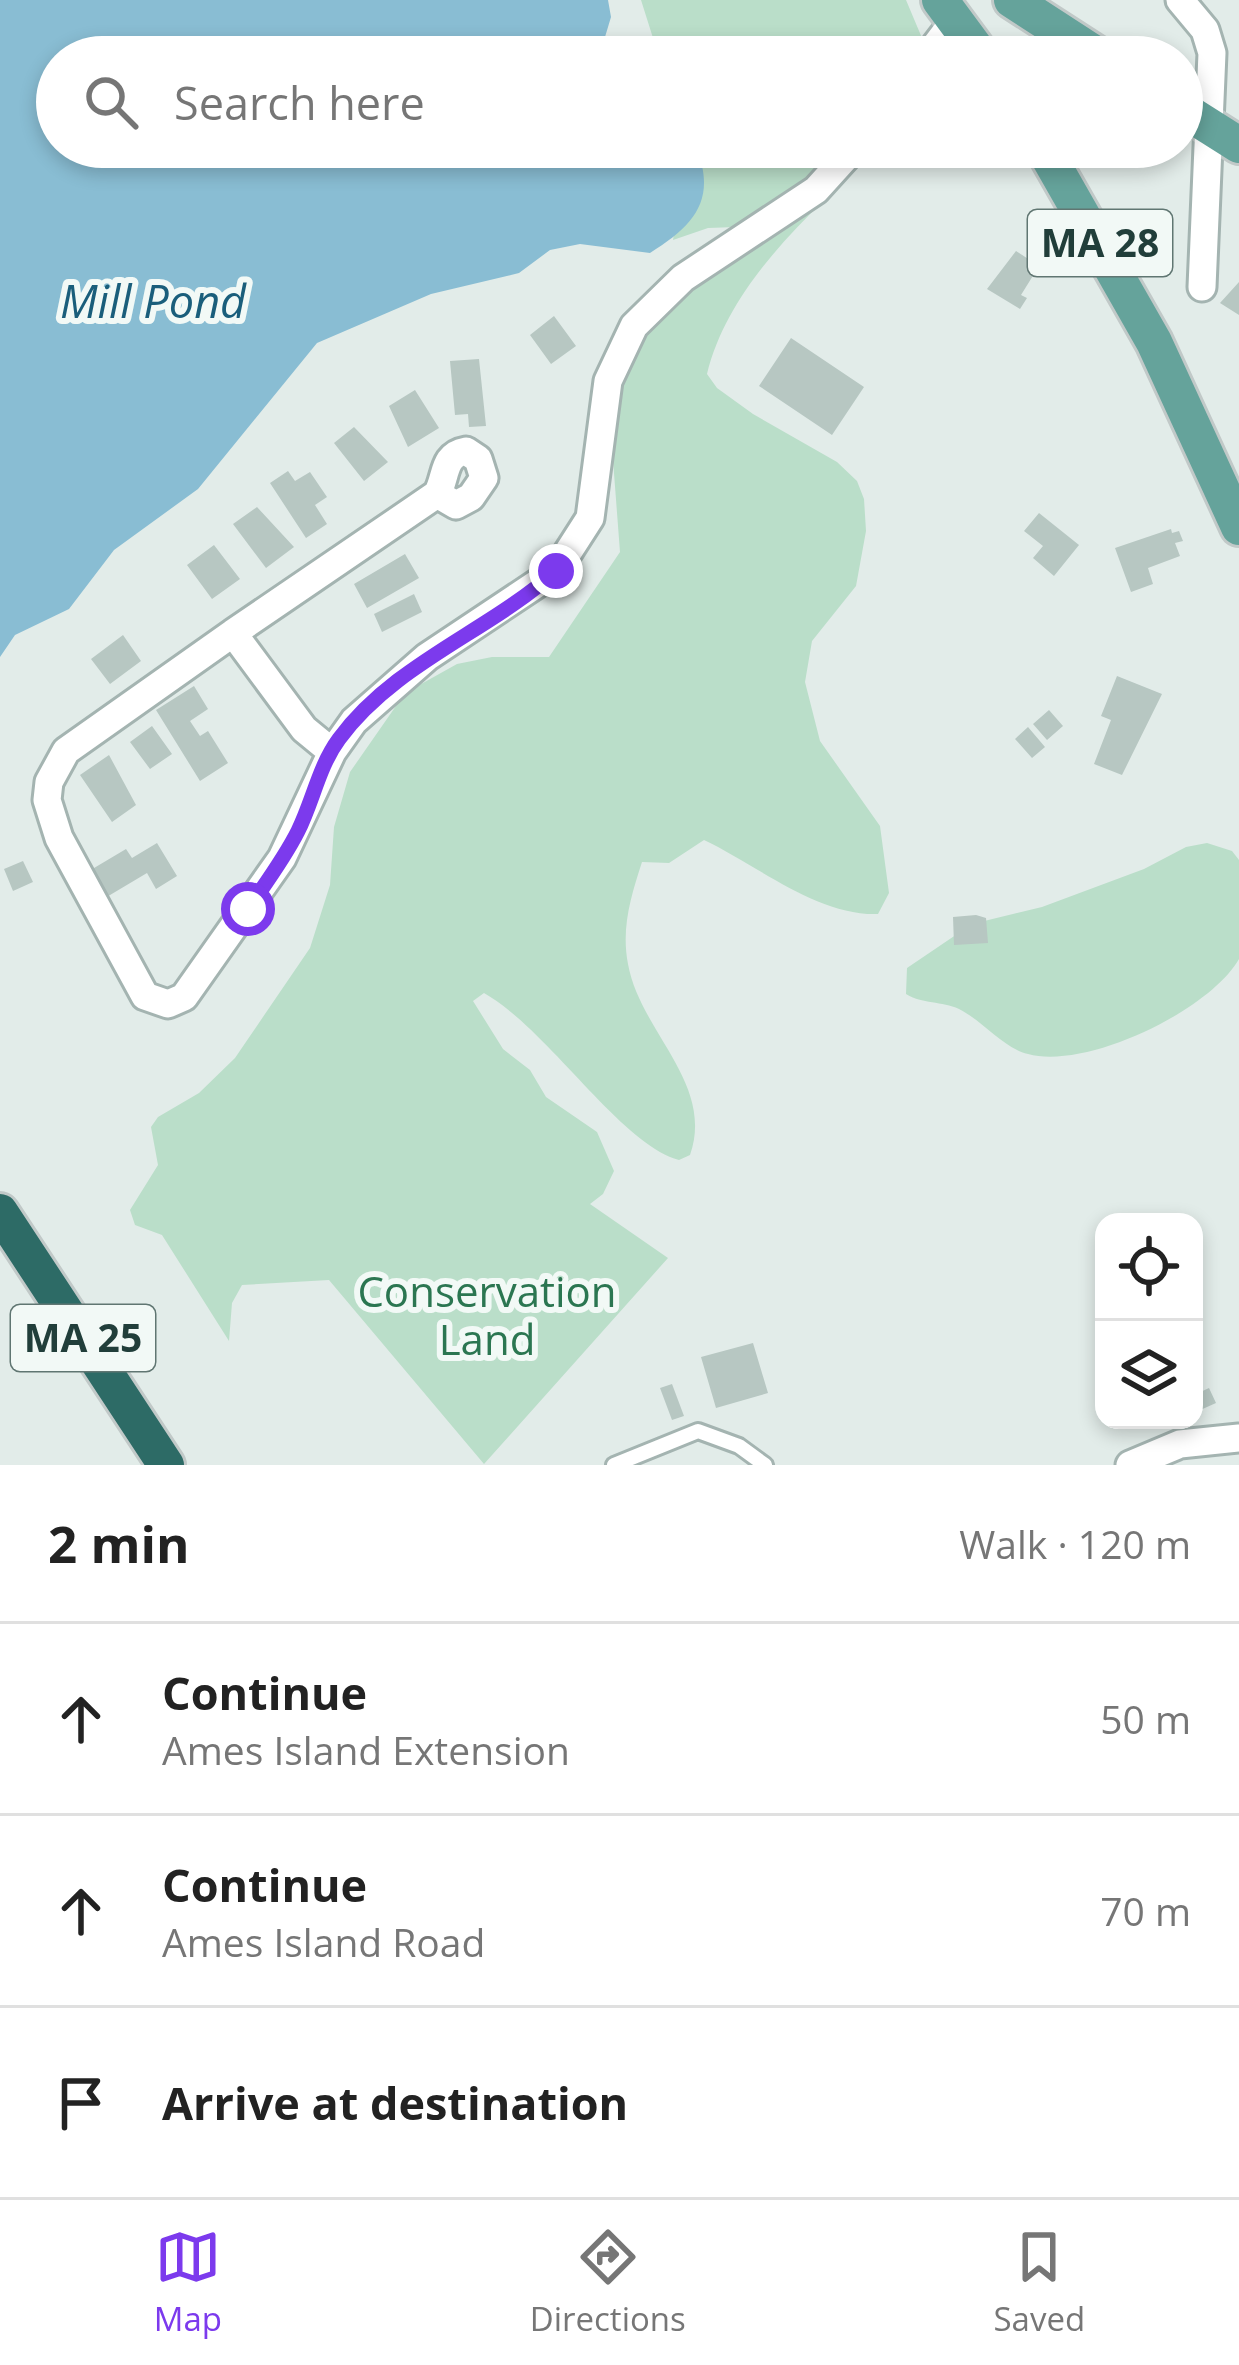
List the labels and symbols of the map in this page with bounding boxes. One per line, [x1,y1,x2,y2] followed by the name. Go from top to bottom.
[1028,210,1172,276] road number: MA 28
[60,270,247,331] water label: Mill Pond
[529,544,583,598] route end
[221,882,275,936] route start
[357,1262,617,1367] park label: Conservation Land
[11,1305,155,1371] road number: MA 25

